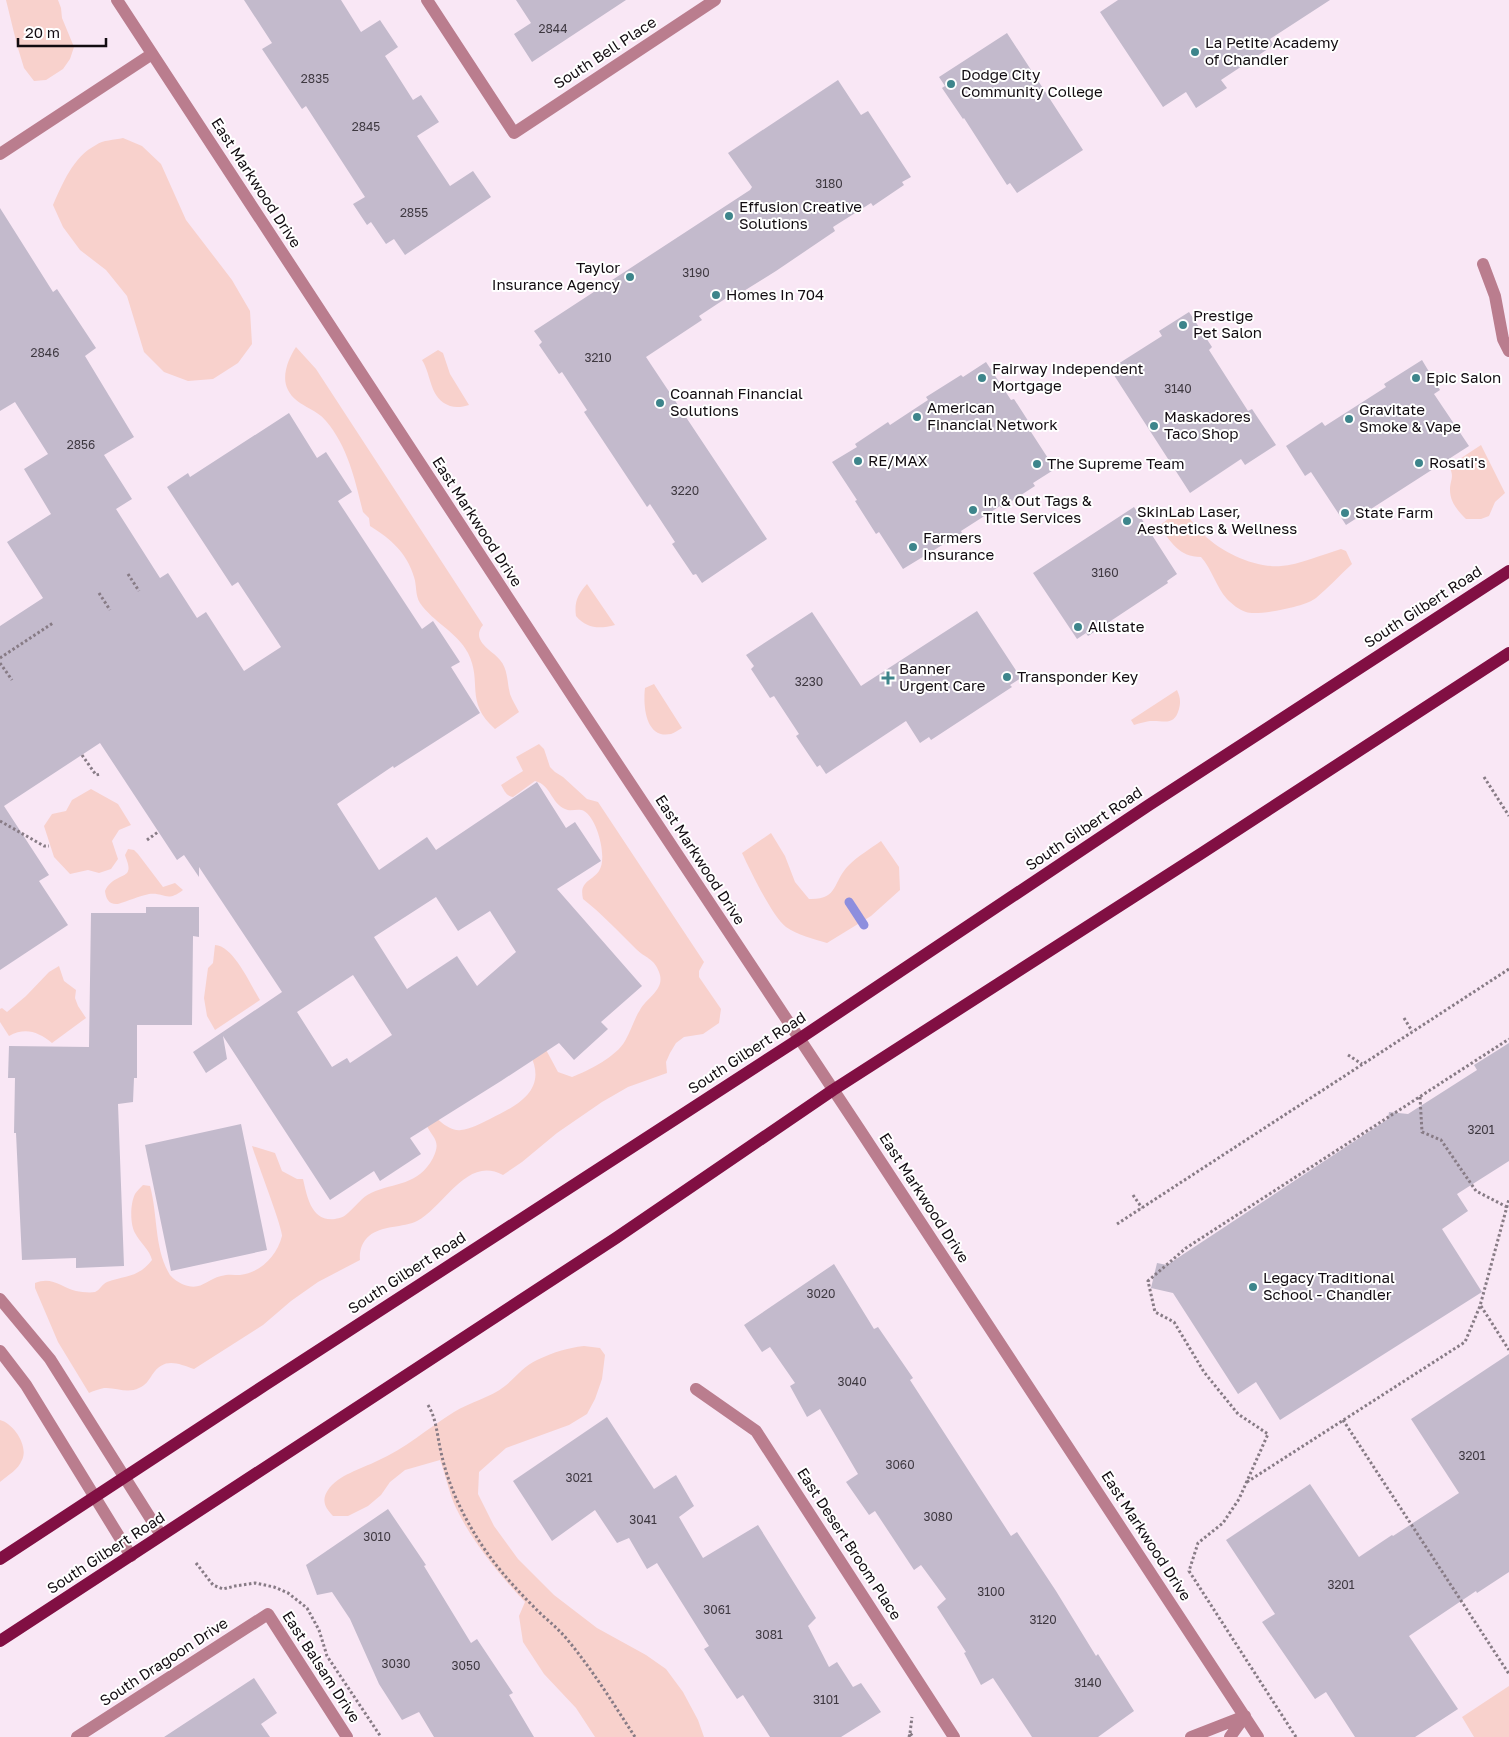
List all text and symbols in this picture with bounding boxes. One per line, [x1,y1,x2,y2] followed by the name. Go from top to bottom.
[550,12,659,92] street label: South Bell Place
[18,15,105,47] scale bar
[539,21,567,36] house number: 2844
[25,23,60,41] text: 20 m
[1205,33,1339,68] place label: La Petite Academy of Chandler
[1189,46,1201,58] marker: La Petite Academy of Chandler
[961,65,1103,100] place label: Dodge City Community College
[301,71,329,86] house number: 2835
[945,78,957,90] marker: Dodge City Community College
[208,114,306,251] street label: East Markwood Drive
[352,119,380,134] house number: 2845
[815,176,843,191] house number: 3180
[739,197,862,232] place label: Effusion Creative Solutions
[400,205,428,220] house number: 2855
[723,210,735,222] marker: Effusion Creative Solutions
[492,258,621,293] place label: Taylor Insurance Agency
[682,265,710,280] house number: 3190
[624,271,636,283] marker: Taylor Insurance Agency
[726,285,824,303] place label: Homes In 704
[710,289,722,301] marker: Homes In 704
[1193,306,1262,341] place label: Prestige Pet Salon
[1177,319,1189,331] marker: Prestige Pet Salon
[31,345,59,360] house number: 2846
[584,350,612,365] house number: 3210
[992,359,1143,394] place label: Fairway Independent Mortgage
[1426,368,1501,386] place label: Epic Salon
[976,372,988,384] marker: Fairway Independent Mortgage
[1410,372,1422,384] marker: Epic Salon
[1164,381,1192,396] house number: 3140
[670,384,803,419] place label: Coannah Financial Solutions
[654,397,666,409] marker: Coannah Financial Solutions
[927,398,1058,433] place label: American Financial Network
[1359,400,1461,435] place label: Gravitate Smoke & Vape
[1164,407,1251,442] place label: Maskadores Taco Shop
[911,411,923,423] marker: American Financial Network
[1343,413,1355,425] marker: Gravitate Smoke & Vape
[1148,420,1160,432] marker: Maskadores Taco Shop
[67,437,95,452] house number: 2856
[868,451,928,469] place label: RE/MAX
[429,453,527,590] street label: East Markwood Drive
[1429,453,1486,471] place label: Rosati's
[1047,454,1184,472] place label: The Supreme Team
[852,455,864,467] marker: RE/MAX
[1413,457,1425,469] marker: Rosati's
[1031,458,1043,470] marker: The Supreme Team
[671,483,699,498] house number: 3220
[983,491,1092,526] place label: In & Out Tags & Title Services
[1137,502,1297,537] place label: SkinLab Laser, Aesthetics & Wellness
[1355,503,1433,521] place label: State Farm
[967,504,979,516] marker: In & Out Tags & Title Services
[1339,507,1351,519] marker: State Farm
[1121,515,1133,527] marker: SkinLab Laser, Aesthetics & Wellness
[923,528,995,563] place label: Farmers Insurance
[907,541,919,553] marker: Farmers Insurance
[1360,561,1485,651] street label: South Gilbert Road
[1091,565,1119,580] house number: 3160
[1088,617,1145,635] place label: Allstate
[1072,621,1084,633] marker: Allstate
[899,659,986,694] place label: Banner Urgent Care
[1017,667,1139,685] place label: Transponder Key
[881,671,895,685] marker: Banner Urgent Care
[1001,671,1013,683] marker: Transponder Key
[795,674,823,689] house number: 3230
[1022,783,1145,874] street label: South Gilbert Road
[652,791,750,928] street label: East Markwood Drive
[684,1007,809,1097] street label: South Gilbert Road
[1467,1122,1495,1137] house number: 3201
[876,1129,974,1266] street label: East Markwood Drive
[344,1227,469,1317] street label: South Gilbert Road
[1263,1268,1395,1303] place label: Legacy Traditional School - Chandler
[1247,1281,1259,1293] marker: Legacy Traditional School - Chandler
[807,1286,835,1301] house number: 3020
[837,1374,867,1389] house number: 3040
[1458,1448,1486,1463] house number: 3201
[885,1457,915,1472] house number: 3060
[794,1464,906,1623] street label: East Desert Broom Place
[1098,1467,1196,1604] street label: East Markwood Drive
[565,1470,593,1485] house number: 3021
[43,1507,168,1597] street label: South Gilbert Road
[923,1509,953,1524] house number: 3080
[629,1512,657,1527] house number: 3041
[363,1529,391,1544] house number: 3010
[1327,1577,1355,1592] house number: 3201
[977,1584,1005,1599] house number: 3100
[703,1602,731,1617] house number: 3061
[279,1607,365,1726] street label: East Balsam Drive
[1029,1612,1057,1627] house number: 3120
[96,1613,231,1709] street label: South Dragoon Drive
[755,1627,783,1642] house number: 3081
[382,1656,410,1671] house number: 3030
[452,1658,480,1673] house number: 3050
[1074,1675,1102,1690] house number: 3140
[813,1692,839,1707] house number: 3101

